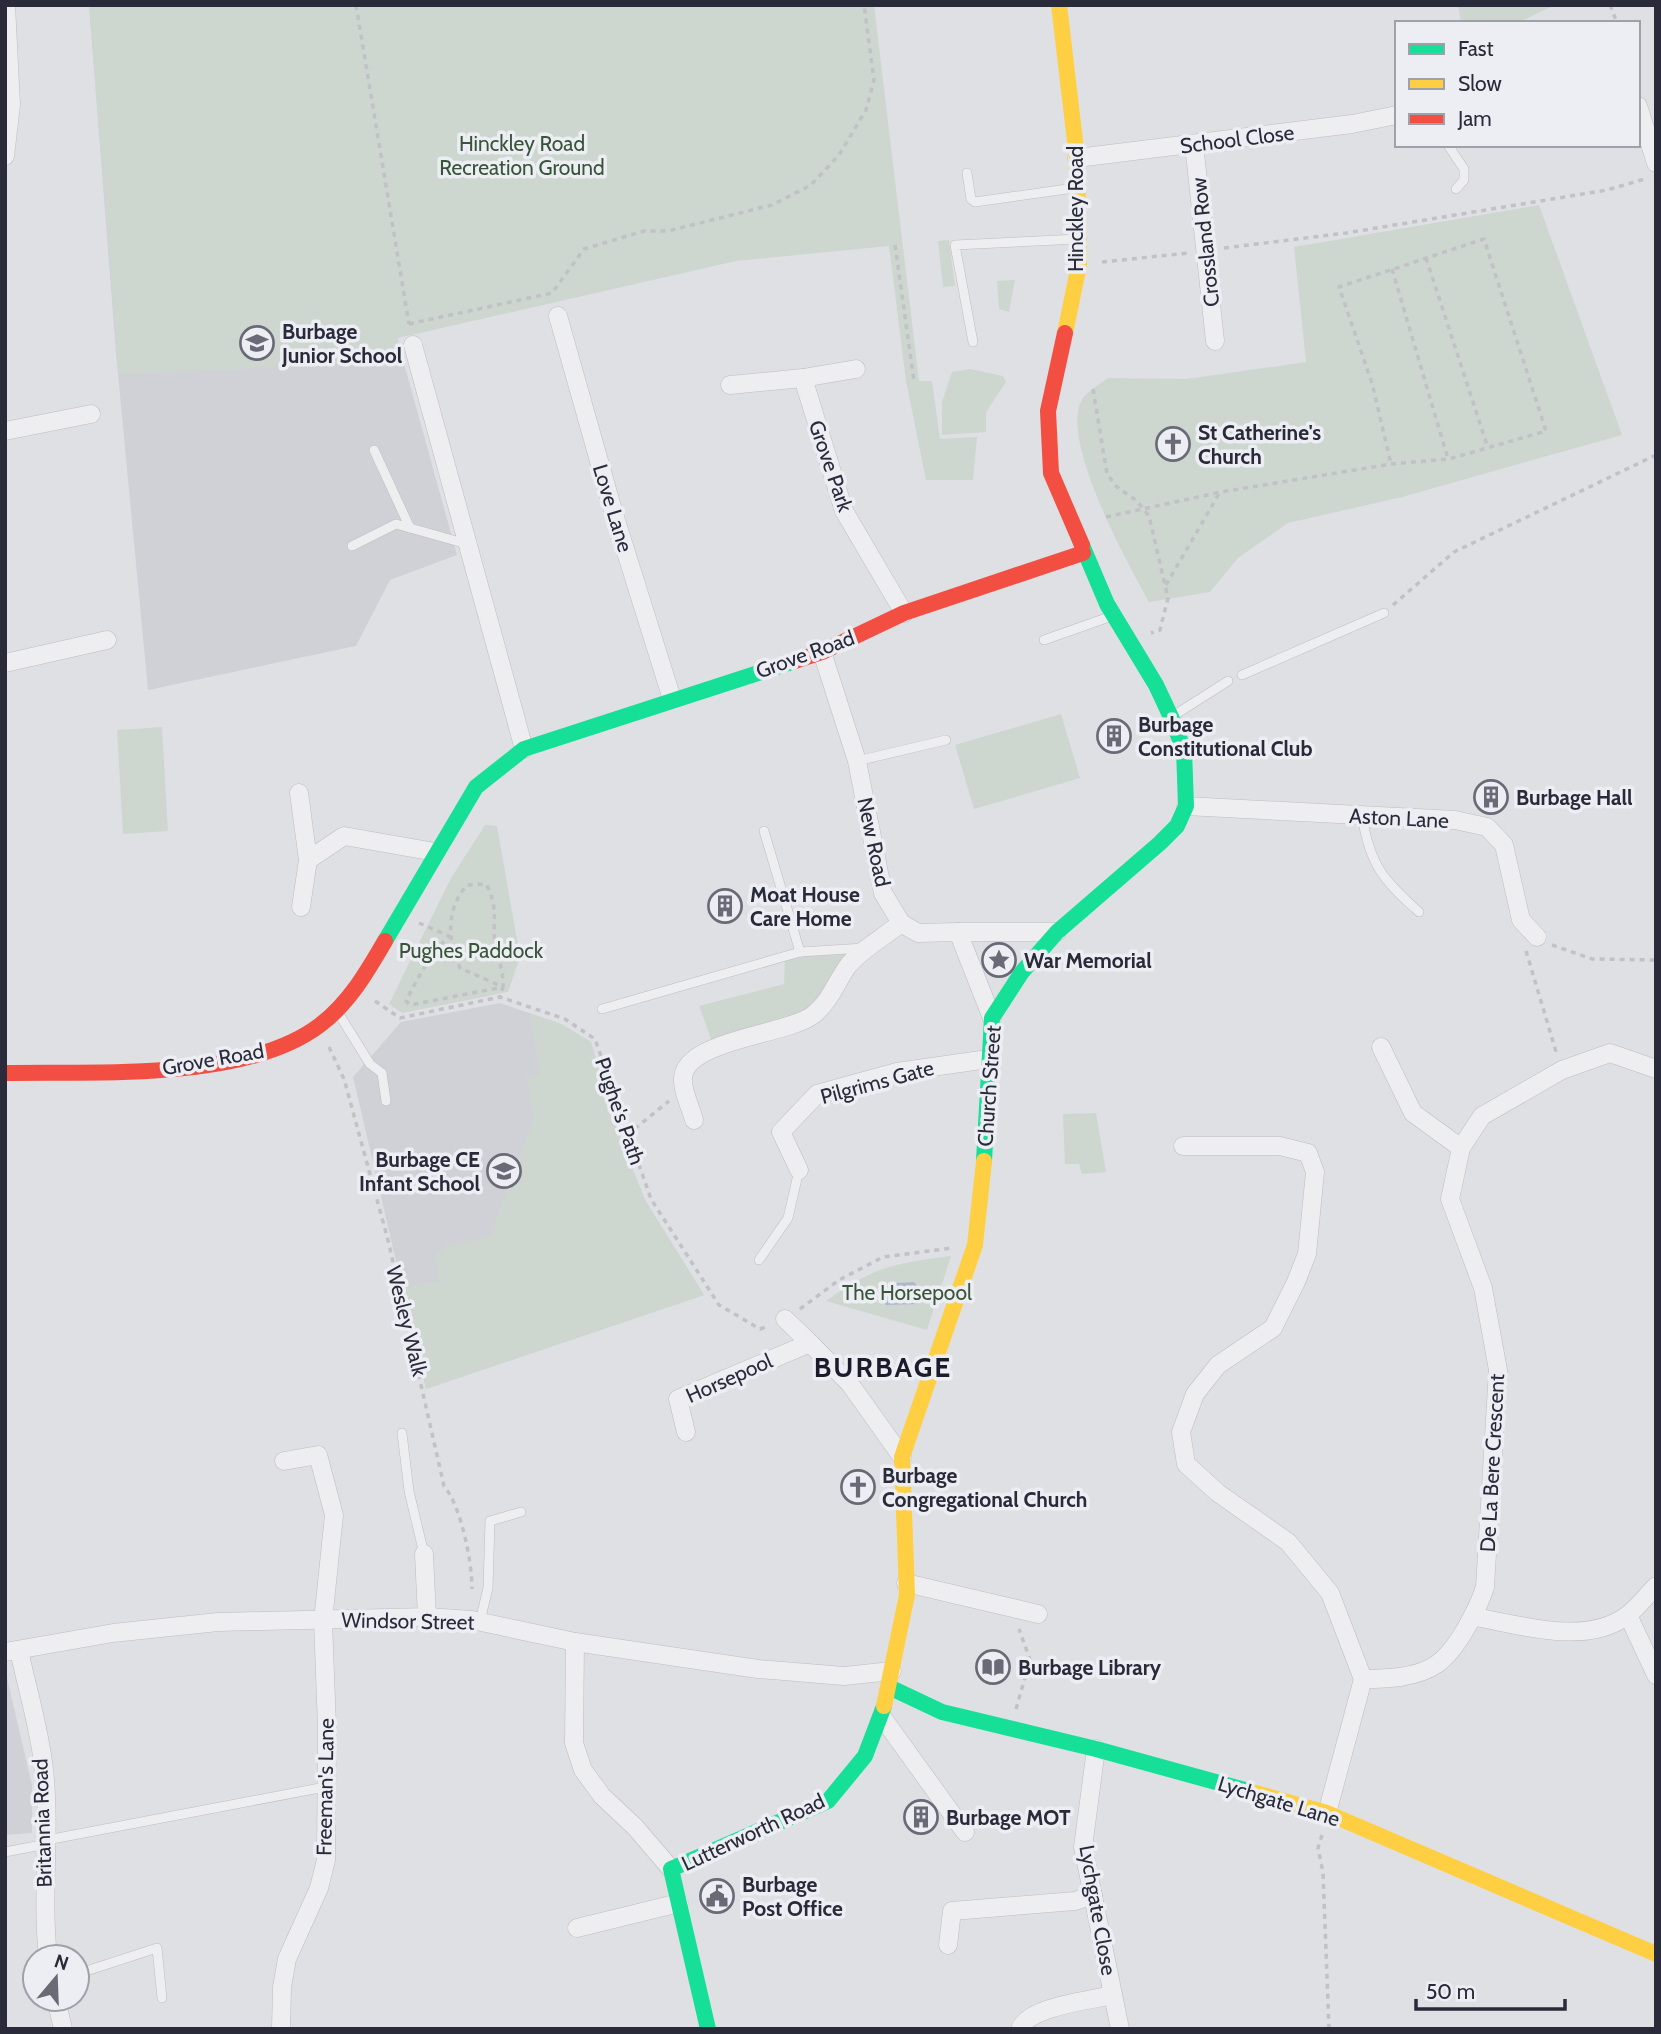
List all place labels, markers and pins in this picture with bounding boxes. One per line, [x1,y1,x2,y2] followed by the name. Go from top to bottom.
[281,319,403,368] place label: Burbage Junior School
[238,324,276,362] school or university icon: Burbage Junior School
[1198,420,1321,469] place label: St Catherine's Church
[1154,425,1192,463] church icon: St Catherine's Church
[1138,712,1312,761] place label: Burbage Constitutional Club
[1095,717,1133,755] building icon: Burbage Constitutional Club
[1472,778,1510,816] building icon: Burbage Hall
[1516,785,1633,810] place label: Burbage Hall
[750,882,860,931] place label: Moat House Care Home
[706,887,744,925] building icon: Moat House Care Home
[980,941,1018,979] place icon: War Memorial
[1024,948,1152,973] place label: War Memorial
[359,1147,480,1196] place label: Burbage CE Infant School
[485,1152,523,1190] school or university icon: Burbage CE Infant School
[882,1463,1087,1512] place label: Burbage Congregational Church
[839,1468,877,1506] church icon: Burbage Congregational Church
[974,1648,1012,1686] library icon: Burbage Library
[1018,1655,1162,1680] place label: Burbage Library
[902,1798,940,1836] building icon: Burbage MOT
[946,1805,1071,1830] place label: Burbage MOT
[742,1872,843,1921] place label: Burbage Post Office
[698,1877,736,1915] public building icon: Burbage Post Office

